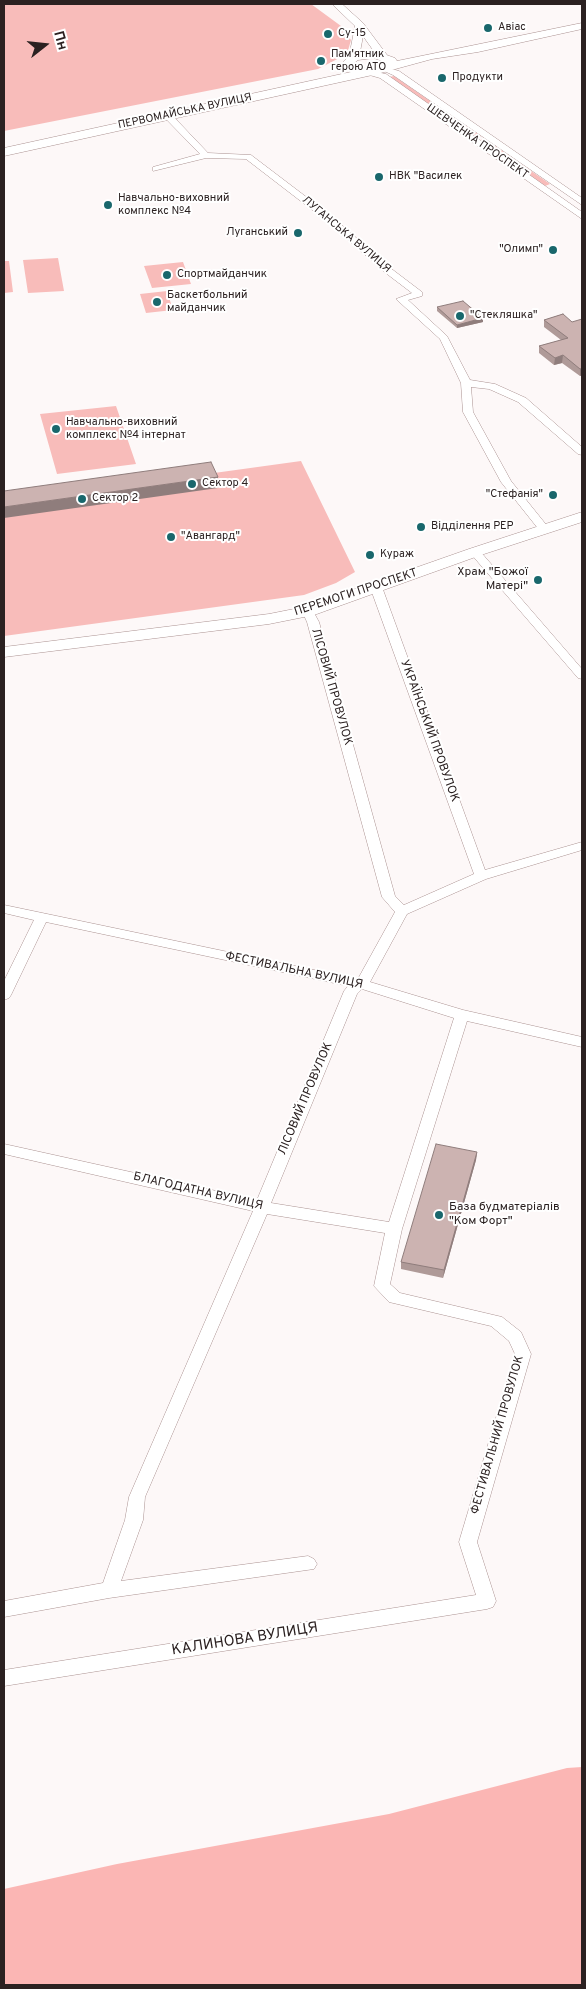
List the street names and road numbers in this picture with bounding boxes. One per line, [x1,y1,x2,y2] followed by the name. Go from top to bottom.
[117,91,253,133] street label: ПЕРВОМАЙСЬКА ВУЛИЦЯ
[423,102,531,182] street label: ШЕВЧЕНКА ПРОСПЕКТ
[299,194,393,276] street label: ЛУГАНСЬКА ВУЛИЦЯ
[292,566,420,620] street label: ПЕРЕМОГИ ПРОСПЕКТ
[307,627,355,747] street label: ЛІСОВИЙ ПРОВУЛОК
[397,658,461,804] street label: УКРАЇНСЬКИЙ ПРОВУЛОК
[224,949,364,993] street label: ФЕСТИВАЛЬНА ВУЛИЦЯ
[276,1041,336,1157] street label: ЛІСОВИЙ ПРОВУЛОК
[132,1170,264,1214] street label: БЛАГОДАТНА ВУЛИЦЯ
[468,1354,528,1516] street label: ФЕСТИВАЛЬНИЙ ПРОВУЛОК
[170,1620,320,1660] street label: КАЛИНОВА ВУЛИЦЯ

